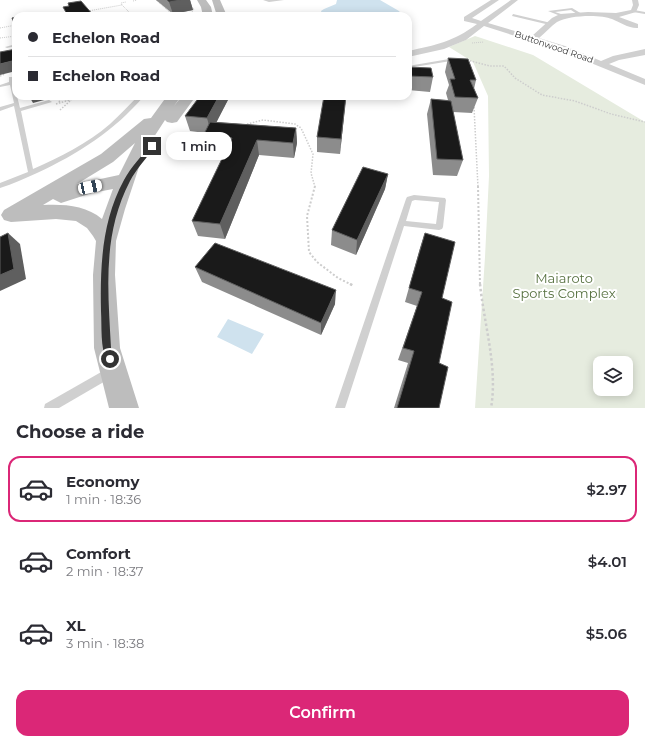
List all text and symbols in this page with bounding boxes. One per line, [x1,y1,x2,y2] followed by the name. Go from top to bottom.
[52,28,160,47] text: Echelon Road
[513,28,595,65] street label: Buttonwood Road
[52,66,160,85] text: Echelon Road
[166,132,232,160] callout: 1 min
[143,137,161,155] route end
[182,138,216,154] text: 1 min
[77,179,103,195] car
[512,270,616,301] park label: Maiaroto Sports Complex
[101,350,119,368] route start
[593,356,633,396] map controls
[593,356,633,396] button: layers
[16,421,144,443] text: Choose a ride
[18,471,54,507] icon: car
[66,472,139,491] text: Economy
[587,480,627,499] text: $2.97
[66,491,141,507] text: 1 min · 18:36
[18,543,54,579] icon: car
[66,544,131,563] text: Comfort
[588,552,627,571] text: $4.01
[66,563,144,579] text: 2 min · 18:37
[18,615,54,651] icon: car
[66,616,85,635] text: XL
[586,624,627,643] text: $5.06
[66,635,144,651] text: 3 min · 18:38
[16,690,629,736] button: Confirm

